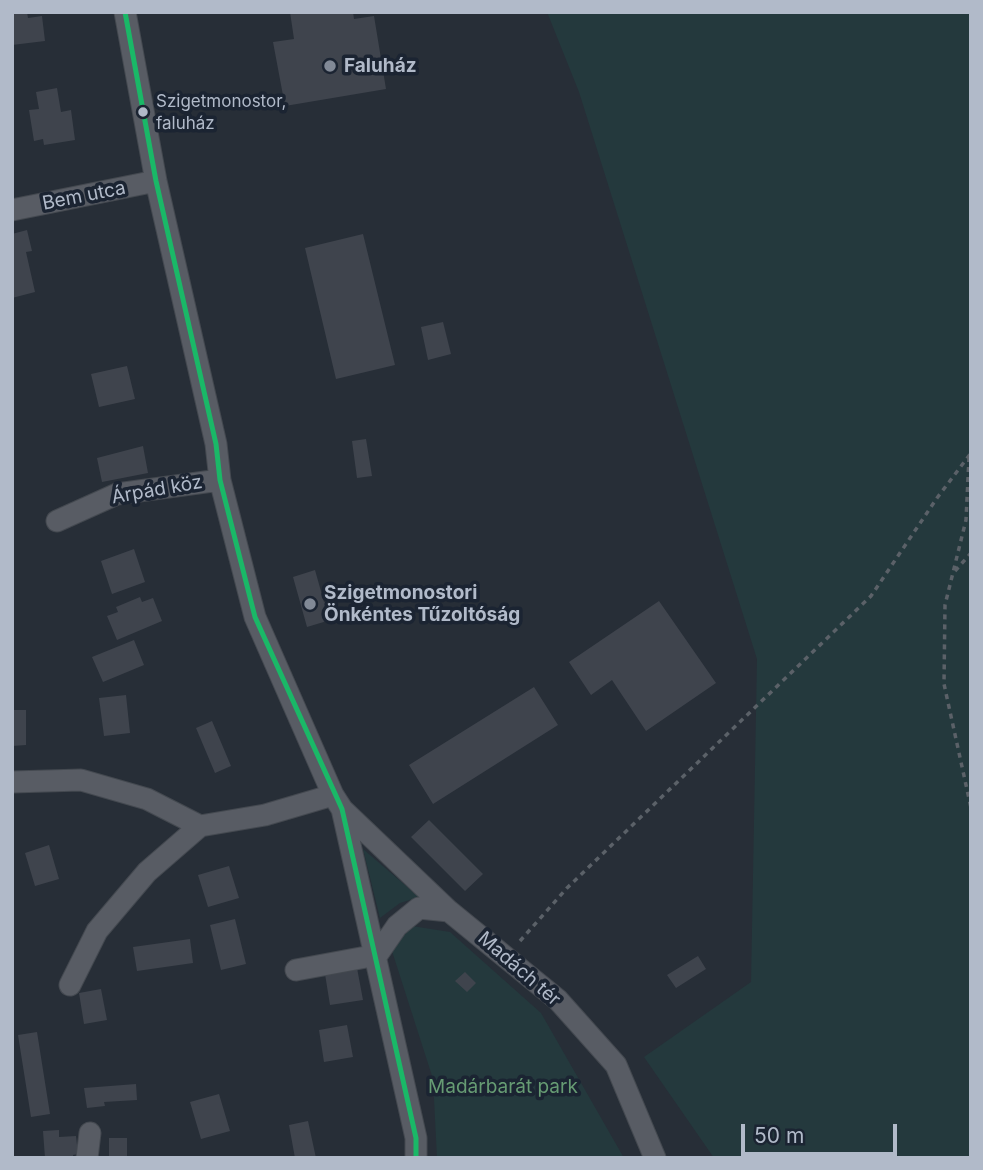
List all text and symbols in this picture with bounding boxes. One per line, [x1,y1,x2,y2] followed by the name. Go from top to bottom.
[344,55,417,77] place label: Faluház
[322,58,338,74] marker: Faluház
[156,92,286,132] place label: Szigetmonostor, faluház
[136,105,150,119] marker: Szigetmonostor, faluház
[40,177,128,215] street label: Bem utca
[110,471,204,509] street label: Árpád köz
[324,582,520,626] place label: Szigetmonostori Önkéntes Tűzoltóság
[302,596,318,612] marker: Szigetmonostori Önkéntes Tűzoltóság
[473,927,565,1011] street label: Madách tér
[428,1076,578,1098] park label: Madárbarát park
[745,1110,901,1154] scale bar
[754,1123,804,1148] text: 50 m

